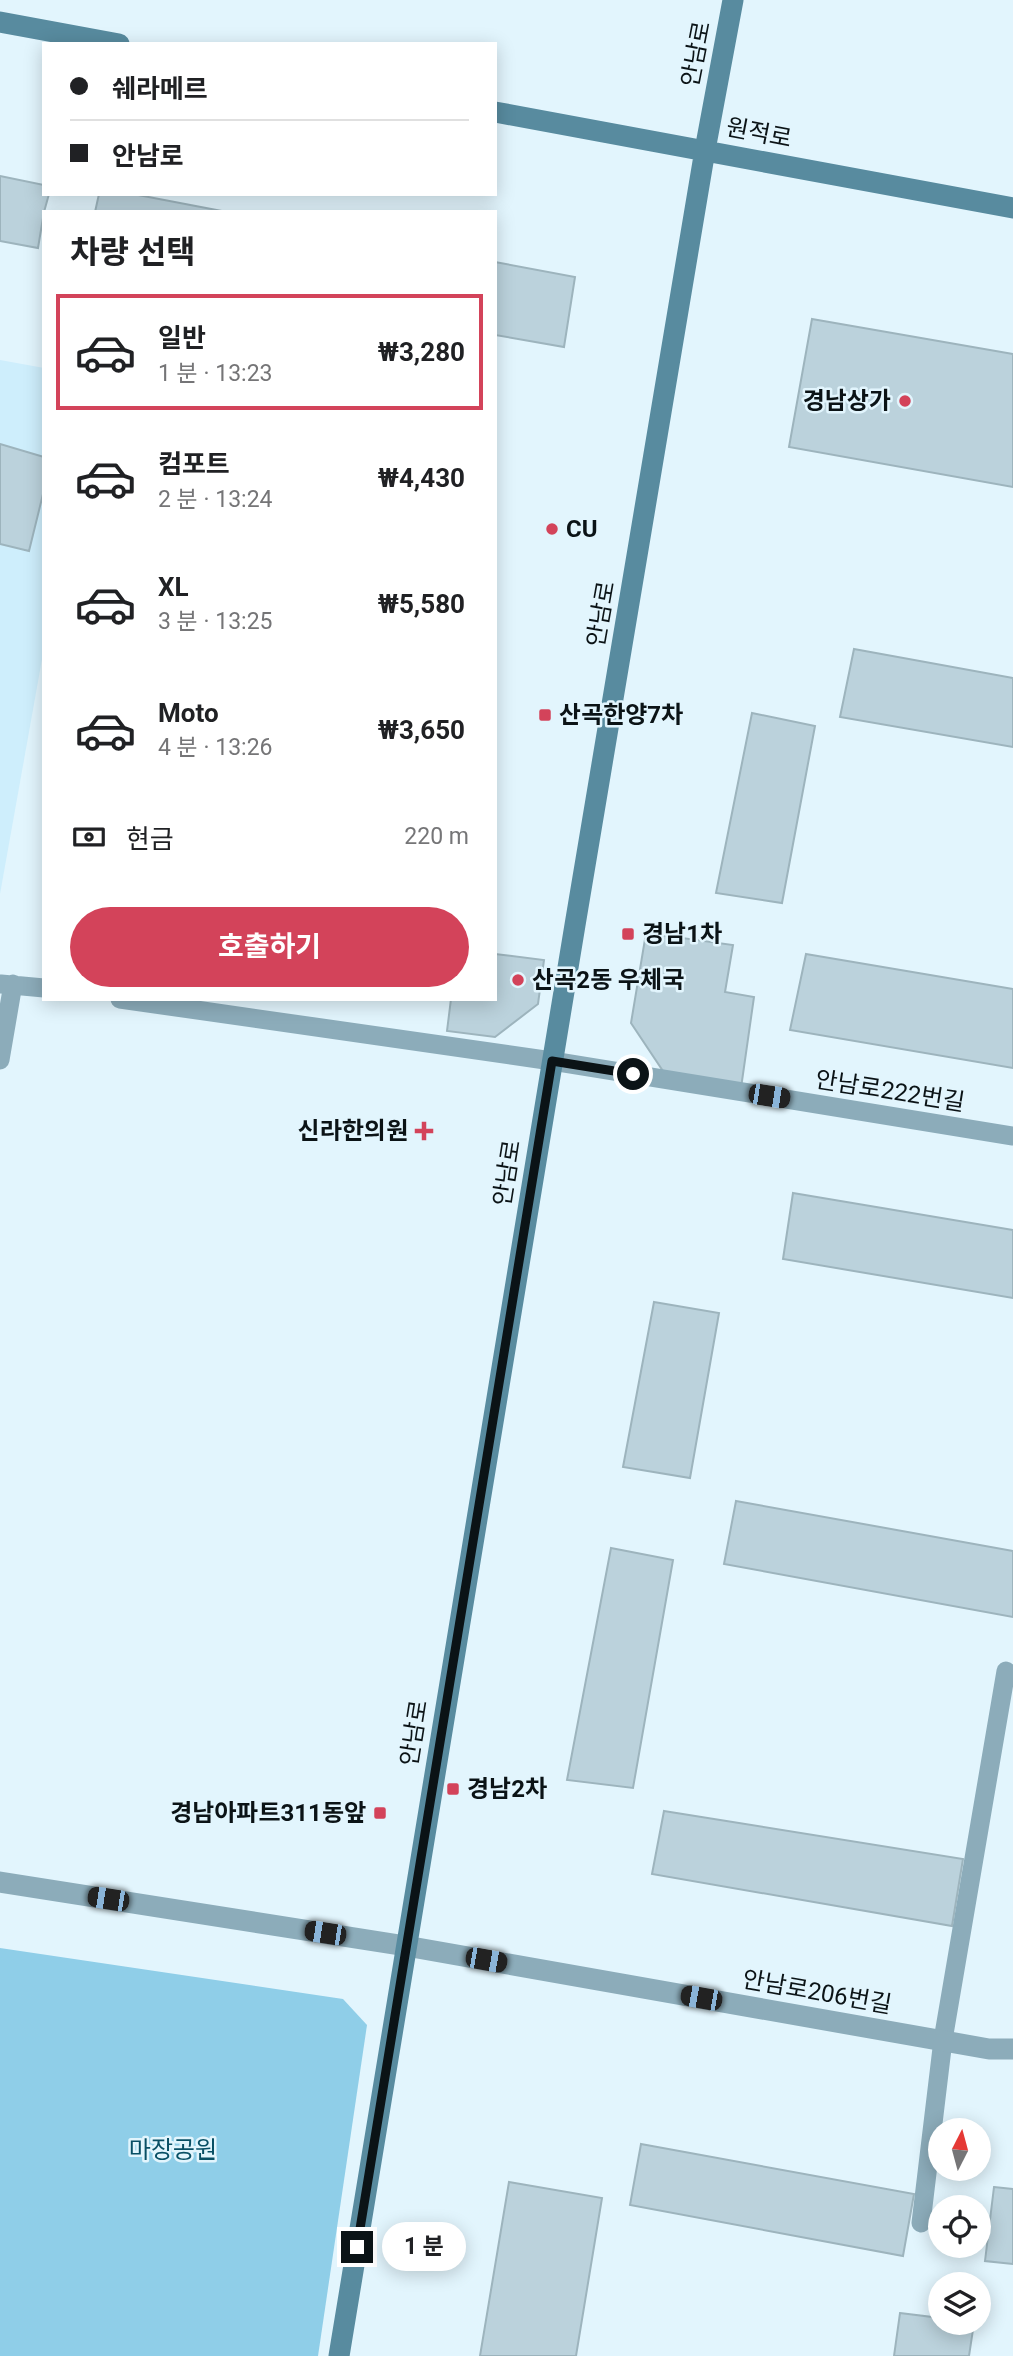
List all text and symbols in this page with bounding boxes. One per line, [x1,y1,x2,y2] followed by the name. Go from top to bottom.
[676,19,716,89] street label: 안남로
[112,74,208,104] text: 쉐라메르
[724,113,794,153] street label: 원적로
[112,141,184,171] text: 안남로
[70,233,196,271] text: 차량 선택
[74,321,137,384] icon: car
[158,323,206,353] text: 일반
[378,337,465,367] text: ₩3,280
[158,360,273,387] text: 1 분 · 13:23
[803,387,891,415] place label: 경남상가
[897,393,913,409] marker: 경남상가
[74,447,137,510] icon: car
[158,449,230,479] text: 컴포트
[378,463,465,493] text: ₩4,430
[158,486,273,513] text: 2 분 · 13:24
[566,515,598,543] place label: CU
[544,521,560,537] marker: CU
[158,572,189,602] text: XL
[74,573,137,636] icon: car
[581,579,621,649] street label: 안남로
[378,589,465,619] text: ₩5,580
[158,608,273,635] text: 3 분 · 13:25
[158,698,219,728] text: Moto
[74,699,137,762] icon: car
[559,701,683,729] place label: 산곡한양7차
[537,707,553,723] marker: 산곡한양7차
[378,715,465,745] text: ₩3,650
[158,734,273,761] text: 4 분 · 13:26
[70,818,108,856] icon: cash
[404,823,469,850] text: 220 m
[126,824,174,854] text: 현금
[70,907,469,987] button: 호출하기
[642,920,722,948] place label: 경남1차
[620,926,636,942] marker: 경남1차
[532,966,684,994] place label: 산곡2동 우체국
[510,972,526,988] marker: 산곡2동 우체국
[617,1058,649,1090] route start
[813,1065,967,1117] street label: 안남로222번길
[747,1082,792,1110] car
[298,1117,408,1145] place label: 신라한의원
[414,1121,434,1141] marker: 신라한의원
[488,1138,526,1208] street label: 안남로
[395,1698,433,1768] street label: 안남로
[467,1775,547,1803] place label: 경남2차
[445,1781,461,1797] marker: 경남2차
[170,1799,366,1827] place label: 경남아파트311동앞
[372,1805,388,1821] marker: 경남아파트311동앞
[86,1885,131,1913] car
[303,1919,348,1947] car
[464,1946,509,1974] car
[740,1965,894,2019] street label: 안남로206번길
[679,1984,724,2012] car
[928,2118,990,2180] north arrow
[928,2118,991,2335] map controls
[129,2136,217,2164] park label: 마장공원
[928,2195,991,2258] button: locate
[382,2222,466,2272] callout: 1 분
[341,2231,373,2263] route end
[404,2233,444,2260] text: 1 분
[928,2272,991,2335] button: layers

